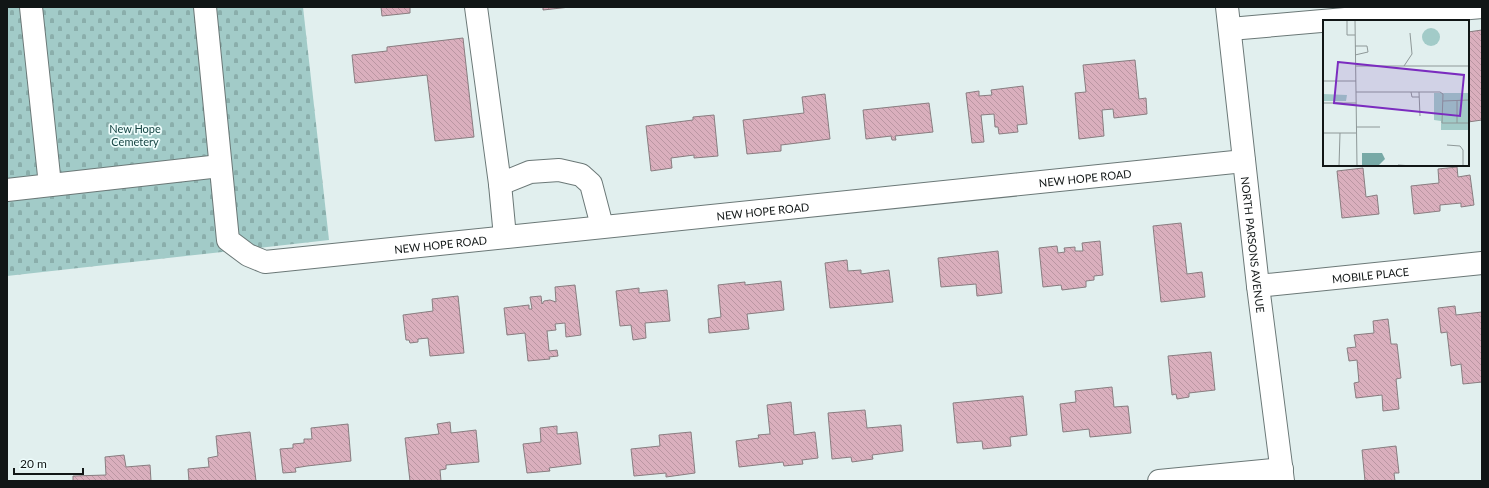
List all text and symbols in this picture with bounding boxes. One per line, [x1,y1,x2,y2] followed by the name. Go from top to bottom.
[1323,20,1469,166] inset map
[109,122,161,148] park label: New Hope Cemetery
[1038,166,1132,189] street label: NEW HOPE ROAD
[1239,176,1268,313] street label: NORTH PARSONS AVENUE
[716,199,810,222] street label: NEW HOPE ROAD
[394,233,488,255] street label: NEW HOPE ROAD
[1331,264,1410,285] street label: MOBILE PLACE
[14,450,83,476] scale bar
[20,456,47,471] text: 20 m

